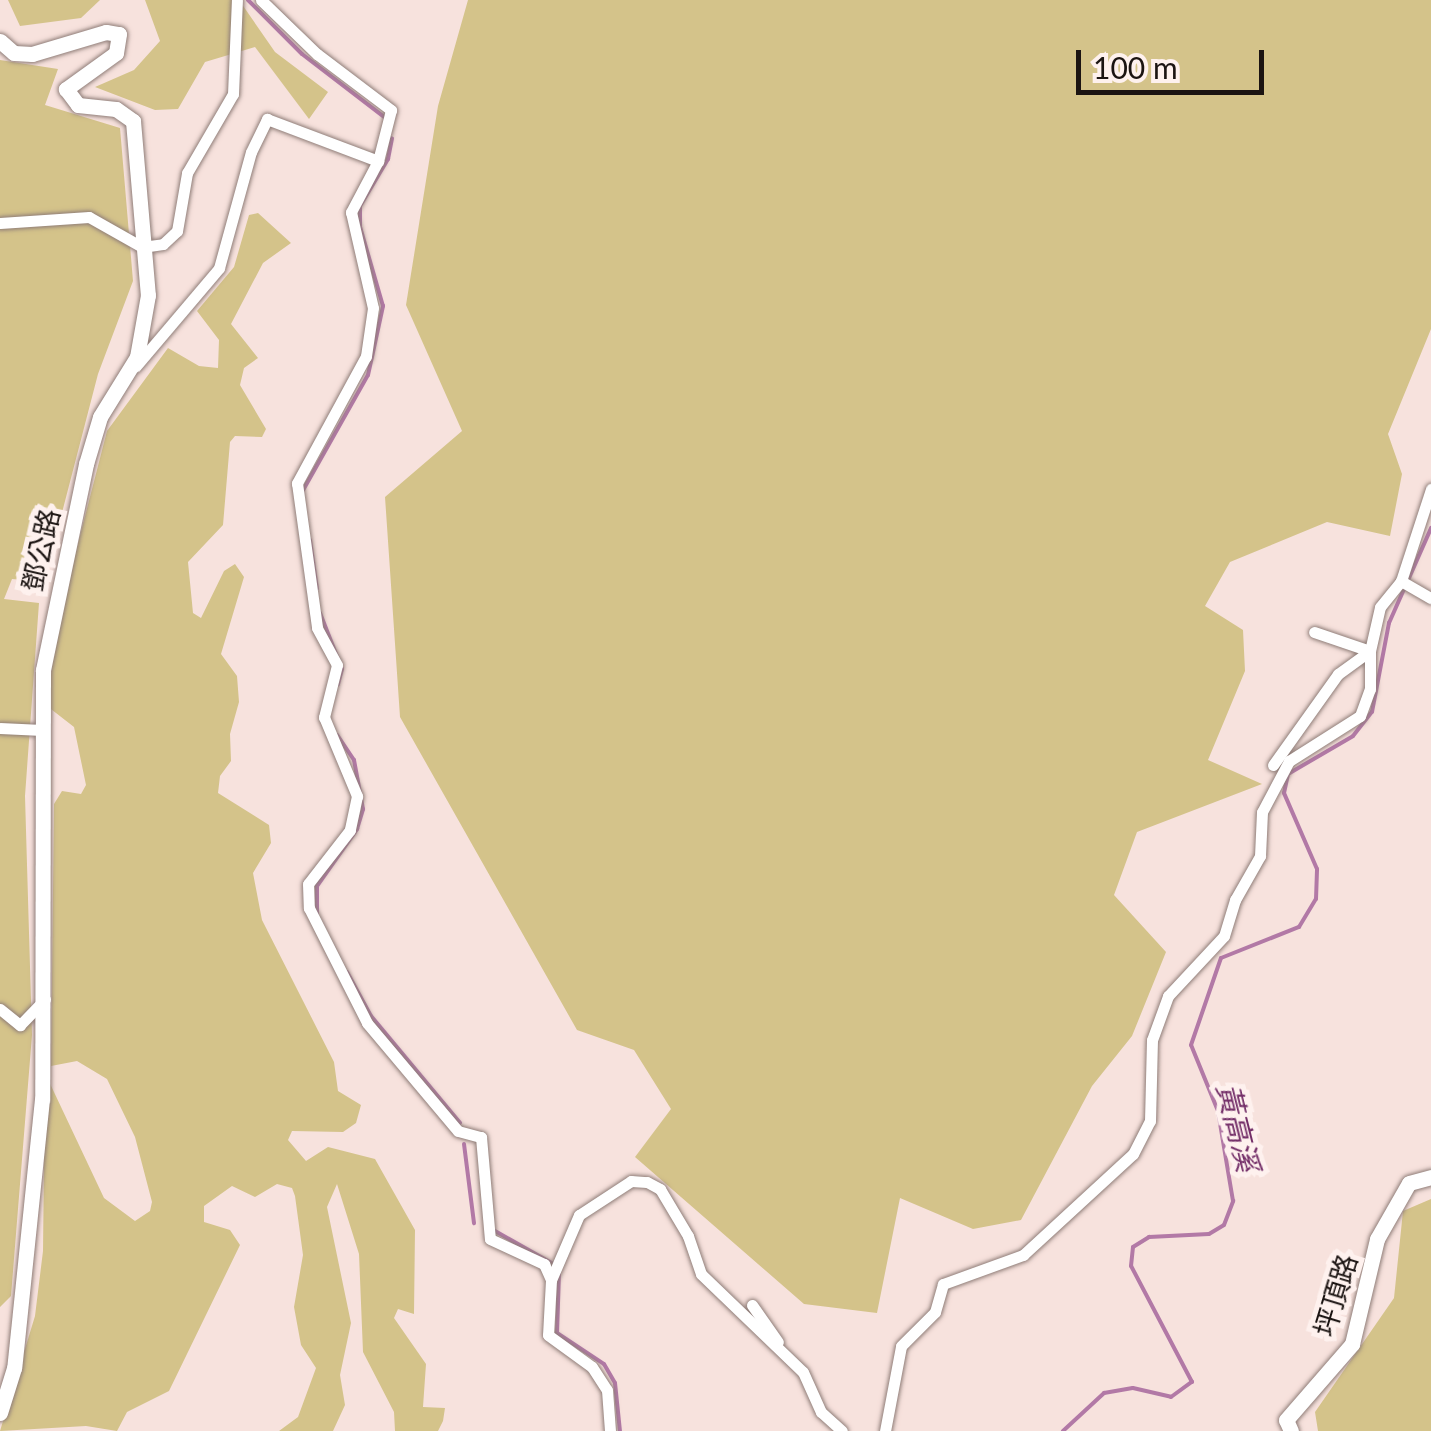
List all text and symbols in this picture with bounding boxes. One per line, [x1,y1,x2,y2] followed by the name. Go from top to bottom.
[1081,30,1268,92] scale bar
[1093,49,1178,85] text: 100 m
[14,505,66,595] street label: 鄧公路
[1211,1079,1267,1175] water label: 黃高溪
[1307,1250,1363,1340] street label: 坪頂路

